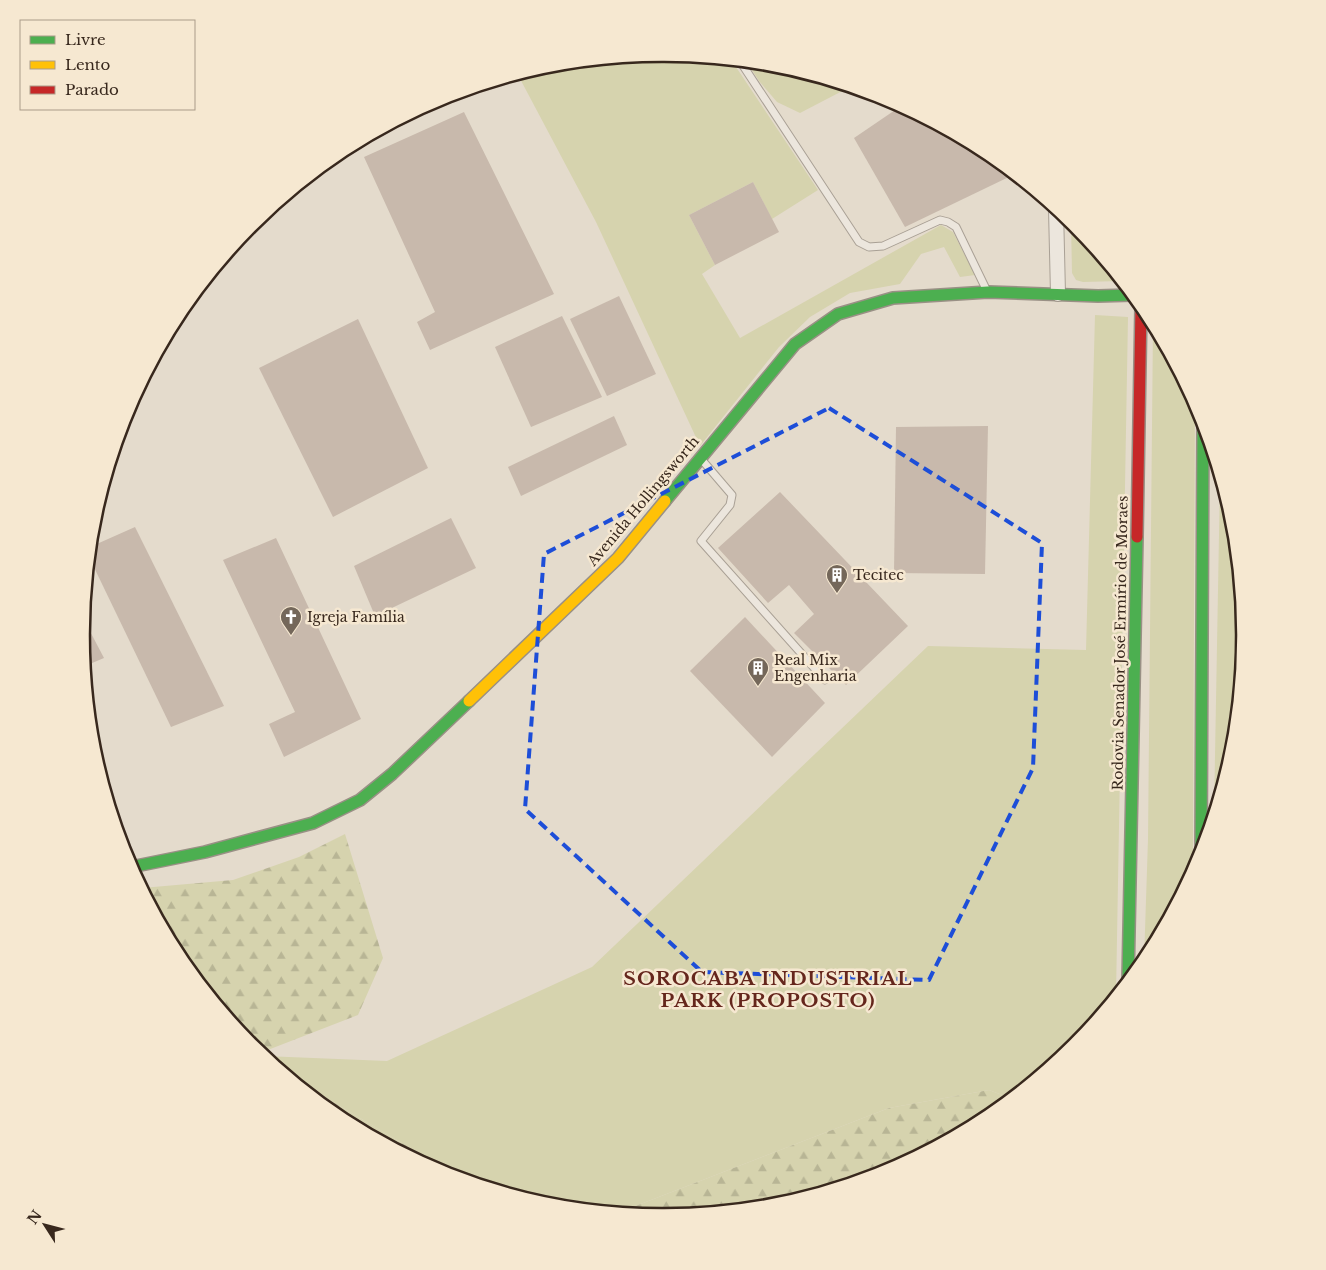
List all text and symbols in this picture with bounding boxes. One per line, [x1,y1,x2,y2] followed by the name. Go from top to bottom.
[20,20,195,110] legend
[65,30,106,49] text: Livre
[65,55,111,74] text: Lento
[65,80,119,99] text: Parado
[583,432,703,570] street label: Avenida Hollingsworth
[1108,495,1132,791] street label: Rodovia Senador José Ermírio de Moraes
[825,563,849,594] building icon: Tecitec
[853,566,904,584] place label: Tecitec
[279,605,303,636] church icon: Igreja Família
[307,608,405,626] place label: Igreja Família
[774,651,857,685] place label: Real Mix Engenharia
[746,656,770,687] building icon: Real Mix Engenharia
[623,967,913,1012] district label: SOROCABA INDUSTRIAL PARK (PROPOSTO)
[20,1200,70,1250] north arrow
[23,1207,46,1228] text: N

